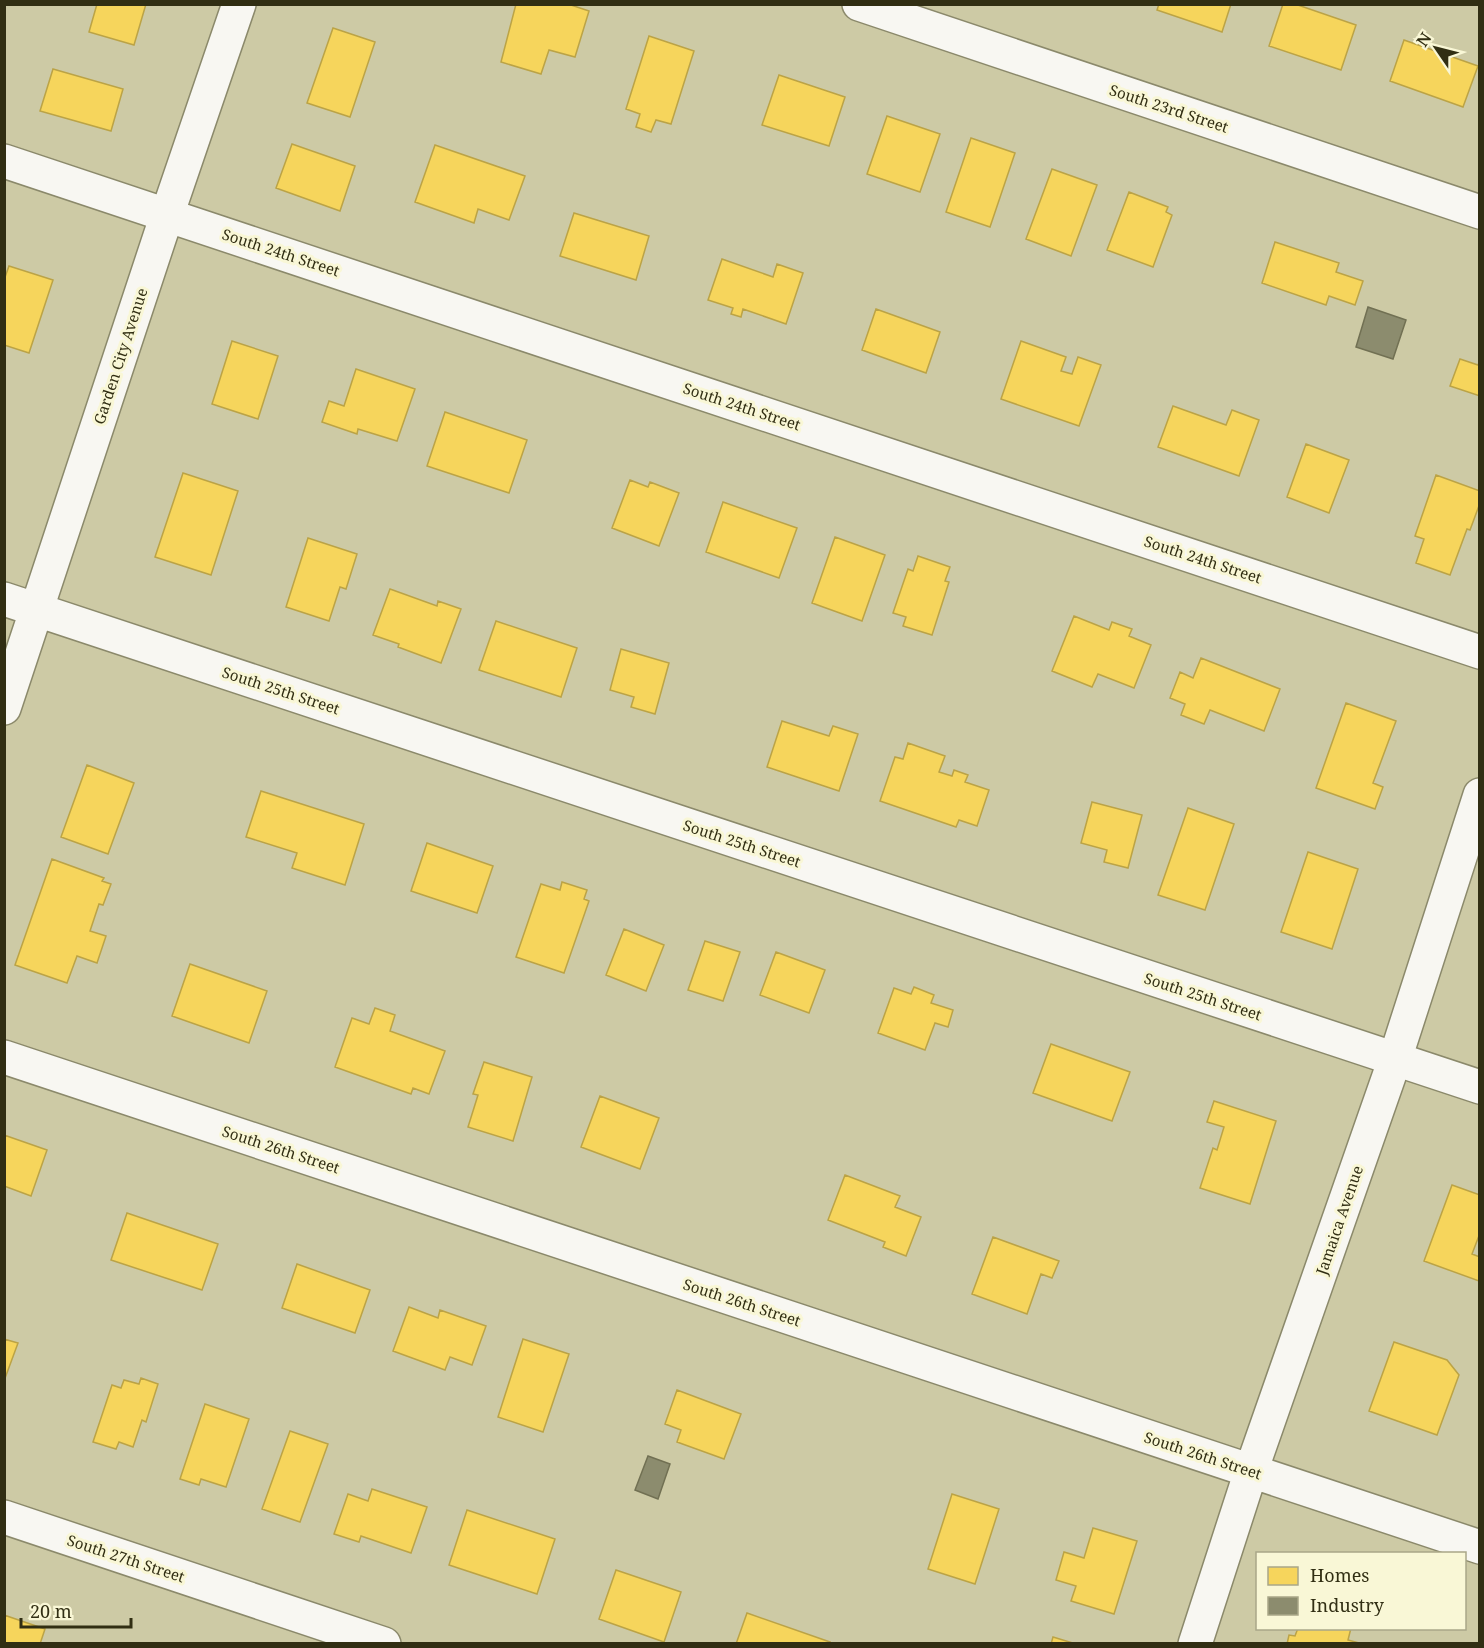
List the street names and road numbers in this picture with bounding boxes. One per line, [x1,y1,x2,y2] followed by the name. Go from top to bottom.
[1107,79,1231,137] street label: South 23rd Street
[220,224,342,280] street label: South 24th Street
[89,285,151,427] street label: Garden City Avenue
[681,378,803,434] street label: South 24th Street
[1142,531,1264,587] street label: South 24th Street
[220,662,342,718] street label: South 25th Street
[681,815,803,871] street label: South 25th Street
[1142,968,1264,1024] street label: South 25th Street
[220,1121,342,1177] street label: South 26th Street
[1311,1163,1367,1278] street label: Jamaica Avenue
[681,1274,803,1330] street label: South 26th Street
[1142,1427,1264,1483] street label: South 26th Street
[65,1530,187,1586] street label: South 27th Street

